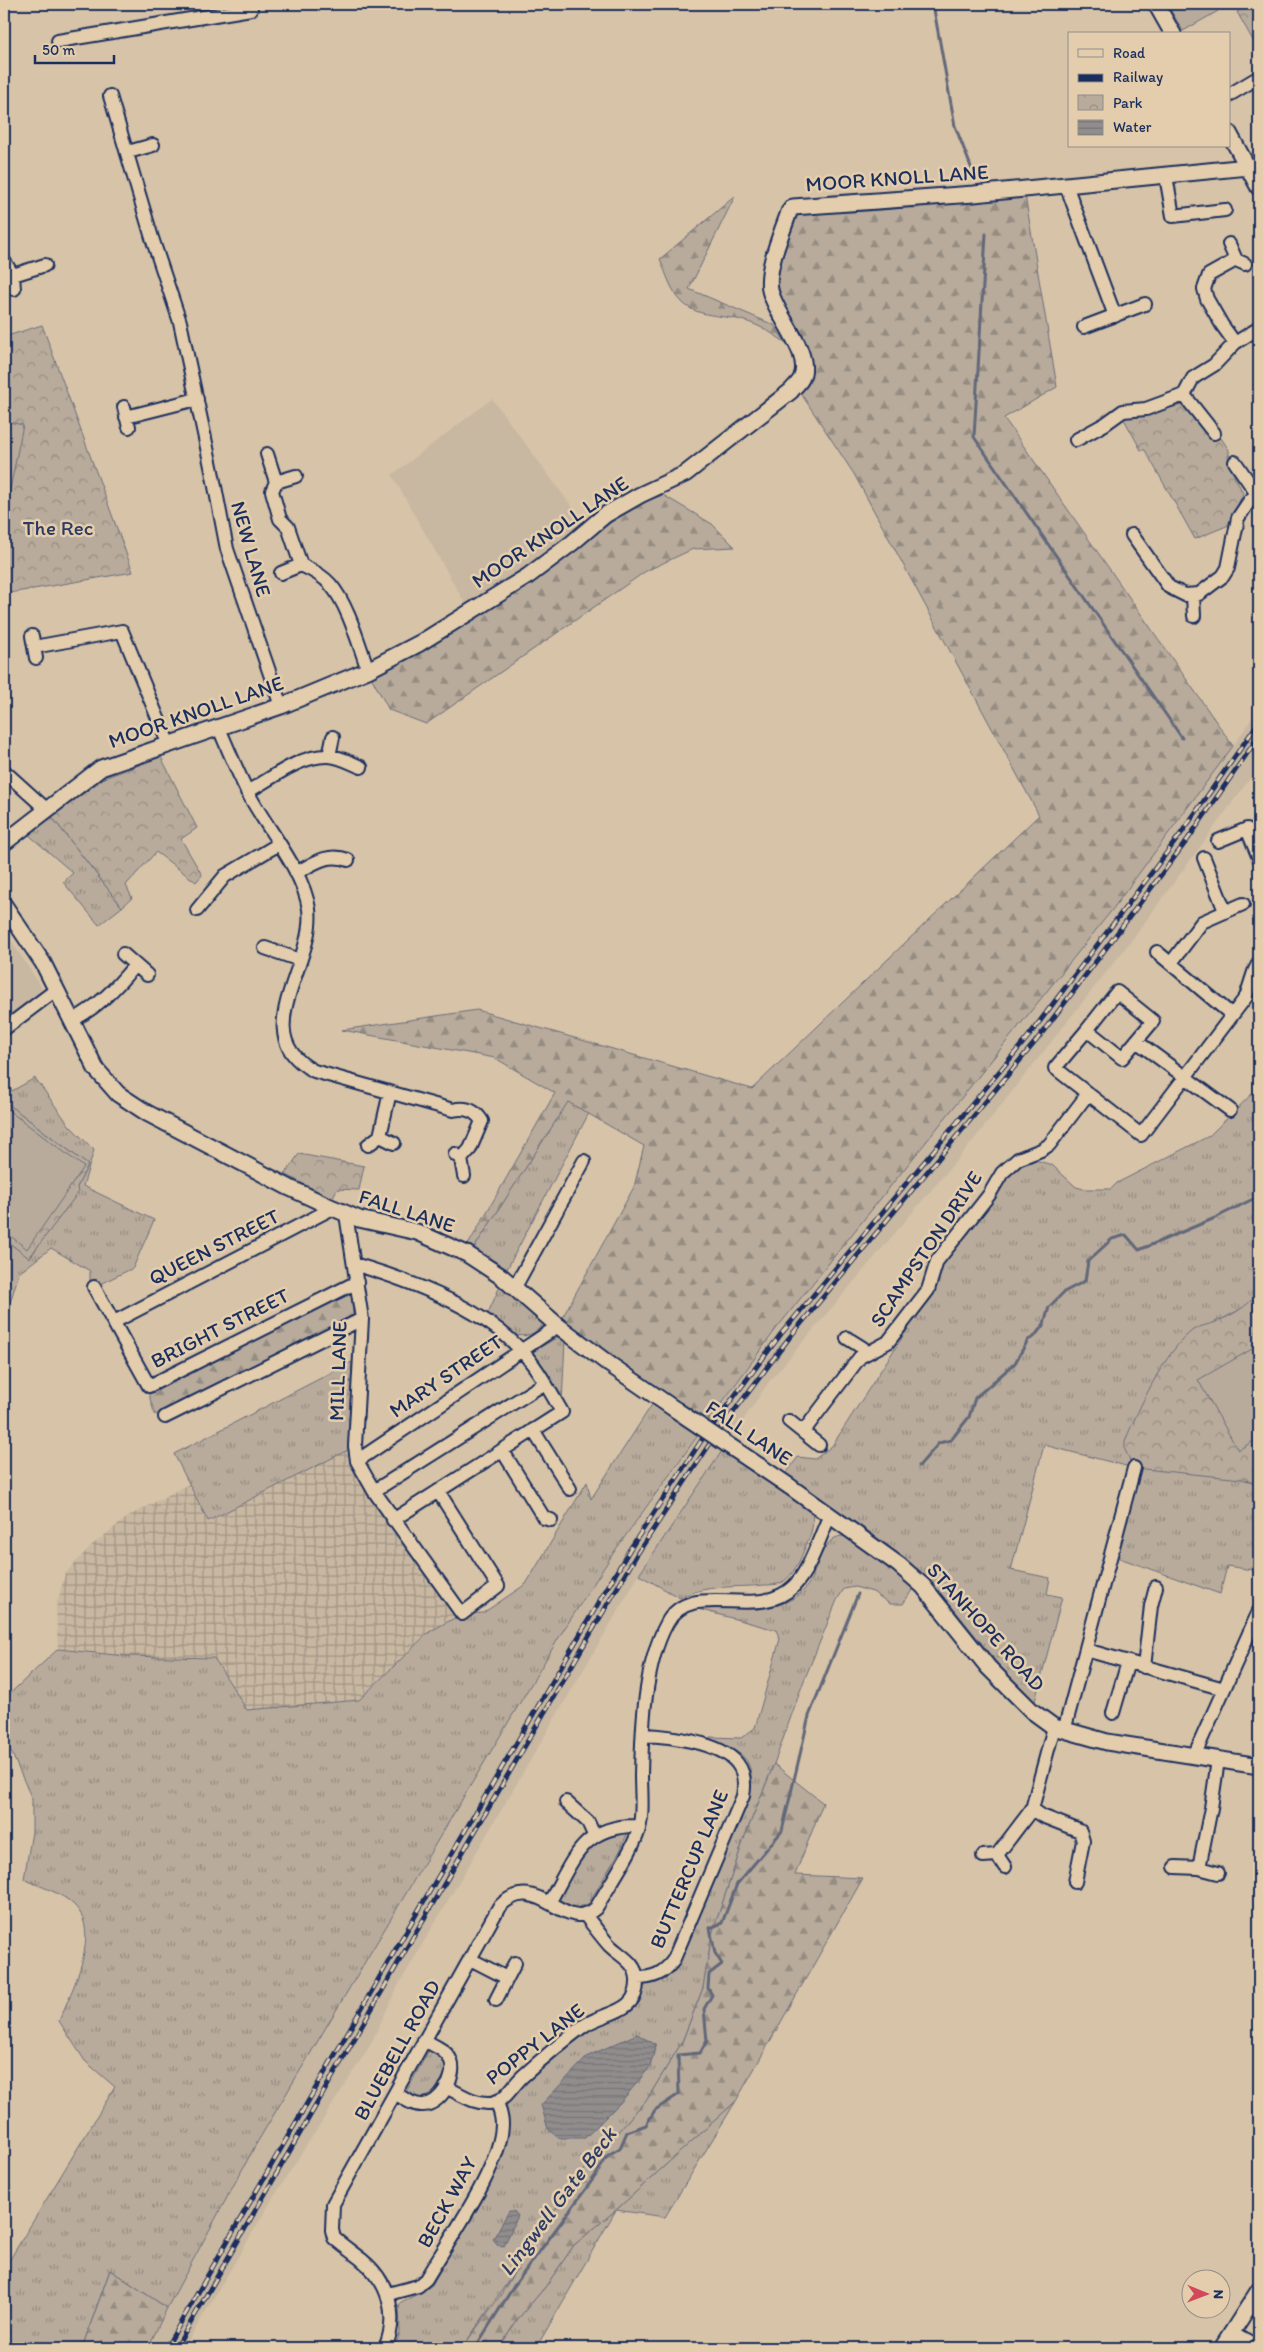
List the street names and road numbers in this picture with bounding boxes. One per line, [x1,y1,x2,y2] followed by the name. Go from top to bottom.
[805,159,990,196] street label: MOOR KNOLL LANE
[467,470,633,593] street label: MOOR KNOLL LANE
[226,498,277,600] street label: NEW LANE
[105,670,287,753] street label: MOOR KNOLL LANE
[864,1166,987,1331] street label: SCAMPSTON DRIVE
[356,1183,458,1238] street label: FALL LANE
[144,1203,283,1290] street label: QUEEN STREET
[147,1282,293,1373] street label: BRIGHT STREET
[323,1321,352,1421] street label: MILL LANE
[384,1328,507,1423] street label: MARY STREET
[701,1394,797,1471] street label: FALL LANE
[922,1557,1051,1696] street label: STANHOPE ROAD
[644,1786,733,1952] street label: BUTTERCUP LANE
[348,1975,446,2124] street label: BLUEBELL ROAD
[480,1997,589,2090] street label: POPPY LANE
[411,2152,482,2252] street label: BECK WAY

